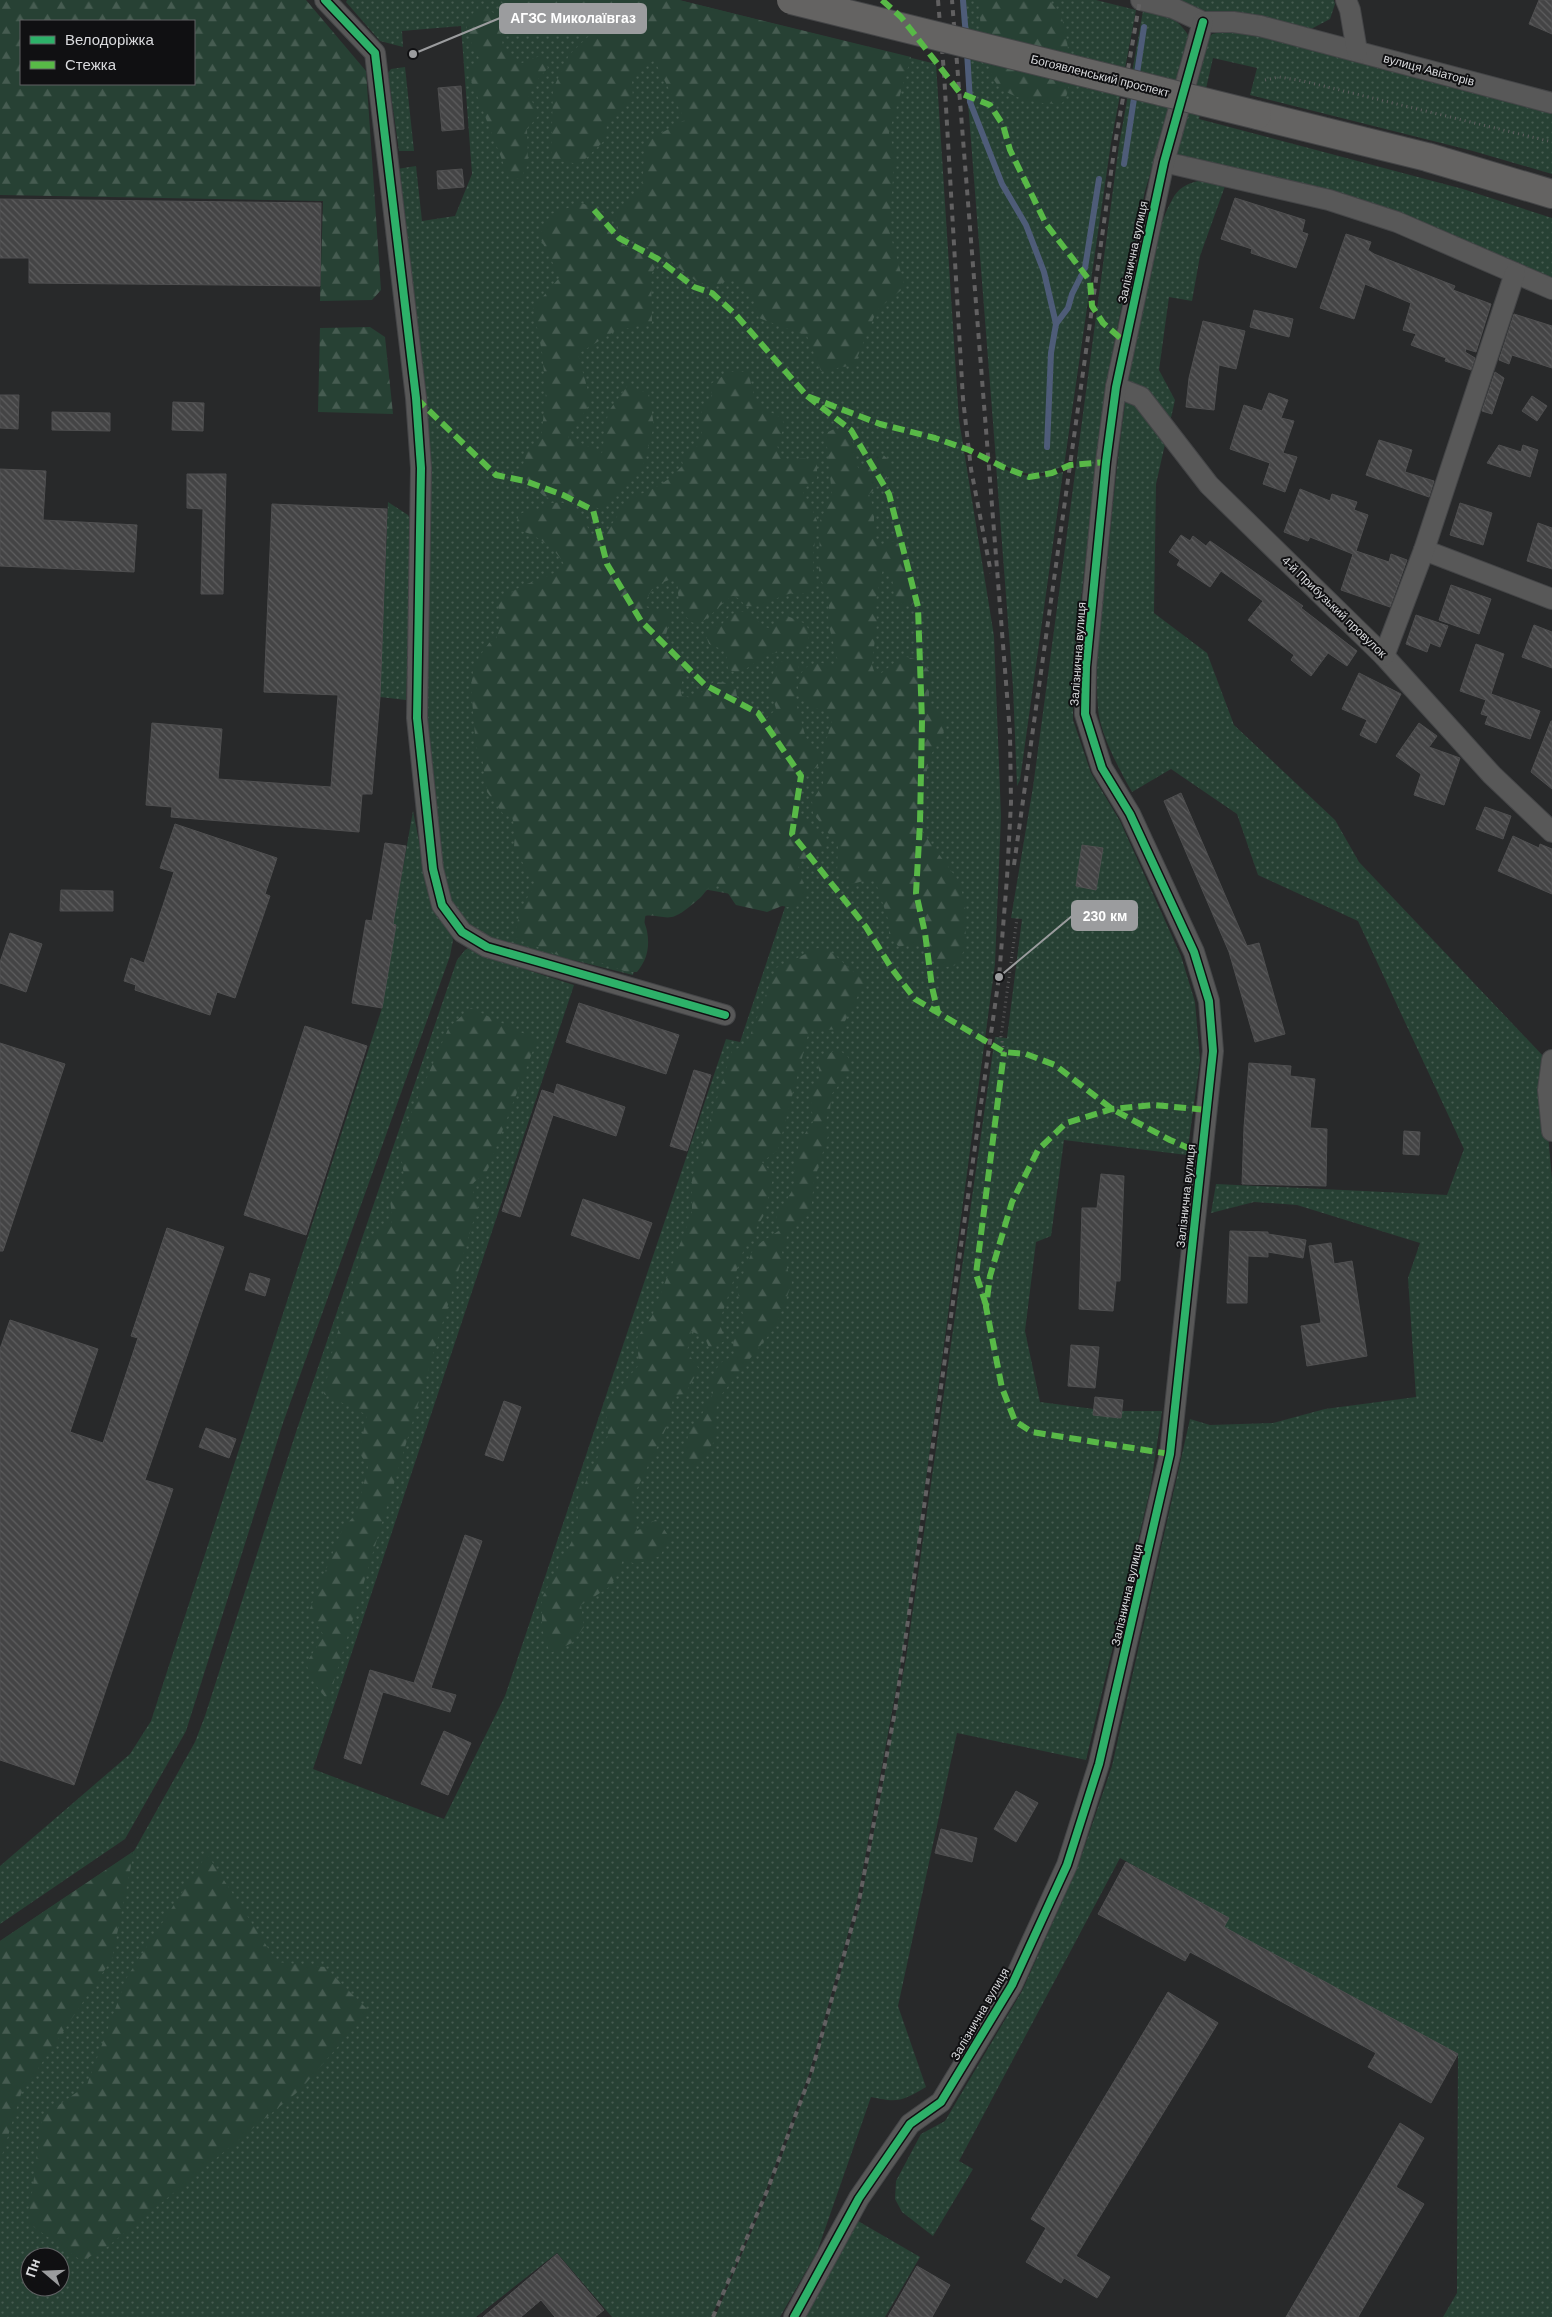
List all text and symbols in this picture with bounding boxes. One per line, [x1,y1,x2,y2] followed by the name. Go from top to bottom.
[500,4,646,33] callout: АГЗС Миколаївгаз
[510,10,636,26] text: АГЗС Миколаївгаз
[20,20,195,85] legend
[65,31,154,48] text: Велодоріжка
[1382,51,1476,89] street label: вулиця Авіаторів
[1029,52,1171,100] street label: Богоявленський проспект
[65,56,117,73] text: Стежка
[1115,200,1151,304] street label: Залізнична вулиця
[1279,553,1390,661] street label: 4-й Прибузький провулок
[1067,602,1089,706] street label: Залізнична вулиця
[1072,901,1137,930] callout: 230 км
[1083,908,1127,924] text: 230 км
[1174,1143,1198,1249] street label: Залізнична вулиця
[1108,1543,1146,1647] street label: Залізнична вулиця
[948,1965,1012,2063] street label: Залізнична вулиця
[20,2247,70,2297] north arrow
[22,2256,43,2279] text: Пн

